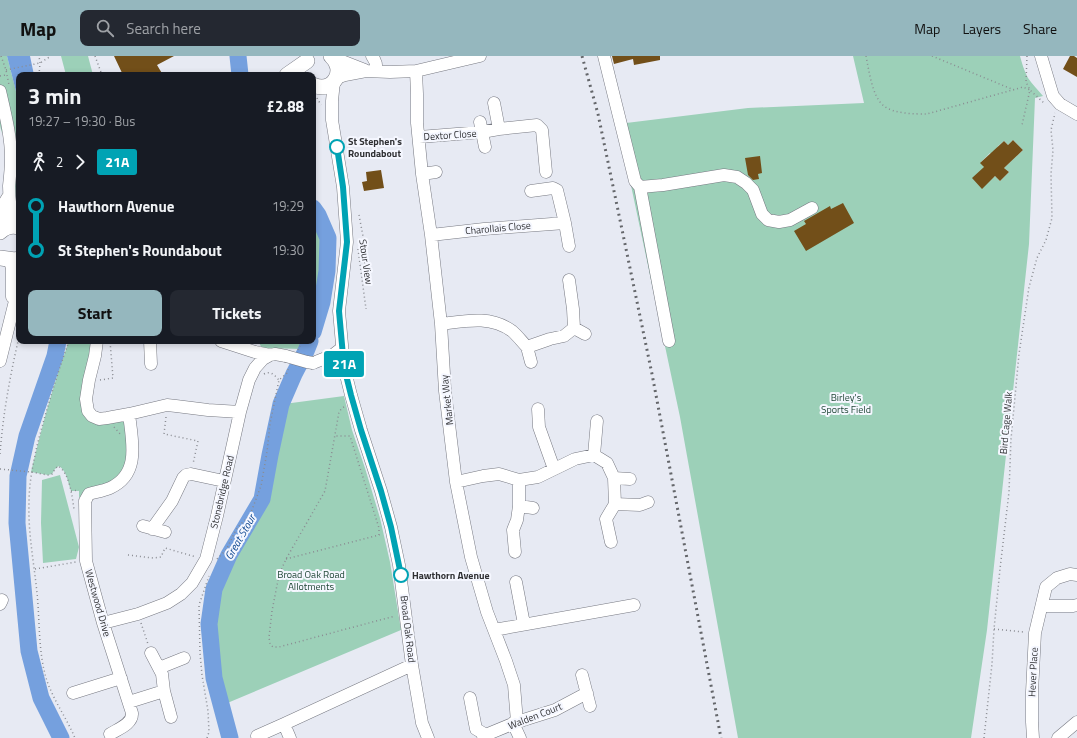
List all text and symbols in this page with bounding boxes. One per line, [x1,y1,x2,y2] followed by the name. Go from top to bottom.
[80,10,360,46] search box
[20,14,56,43] text: Map
[94,17,116,39] icon: search
[126,17,201,40] text: Search here
[914,18,940,39] text: Map
[962,18,1001,39] text: Layers
[1023,18,1057,39] text: Share
[28,79,81,113] text: 3 min
[267,95,304,118] text: £2.88
[28,111,135,131] text: 19:27 – 19:30 · Bus
[423,126,477,144] street label: Dextor Close
[348,134,402,161] place label: St Stephen's Roundabout
[329,139,345,155] marker: St Stephen's Roundabout
[28,151,50,173] icon: walk
[69,151,91,173] icon: forward
[105,151,129,172] text: 21A
[56,152,63,172] text: 2
[58,195,174,218] text: Hawthorn Avenue
[272,196,304,216] text: 19:29
[465,218,531,238] street label: Charollais Close
[355,238,377,286] street label: Stour View
[58,239,222,262] text: St Stephen's Roundabout
[272,240,304,260] text: 19:30
[28,290,162,336] button: Start
[170,290,304,336] button: Tickets
[321,351,367,377] line badge: 21A
[332,353,356,374] text: 21A
[437,374,457,426] street label: Market Way
[821,390,871,417] park label: Birley's Sports Field
[996,391,1016,455] street label: Bird Cage Walk
[206,454,238,530] street label: Stonebridge Road
[221,510,260,562] water label: Great Stour
[277,567,345,594] park label: Broad Oak Road Allotments
[393,567,409,583] marker: Hawthorn Avenue
[81,568,115,638] street label: Westwood Drive
[412,568,490,583] place label: Hawthorn Avenue
[396,595,420,663] street label: Broad Oak Road
[1024,647,1042,697] street label: Hever Place
[506,699,565,733] street label: Walden Court

